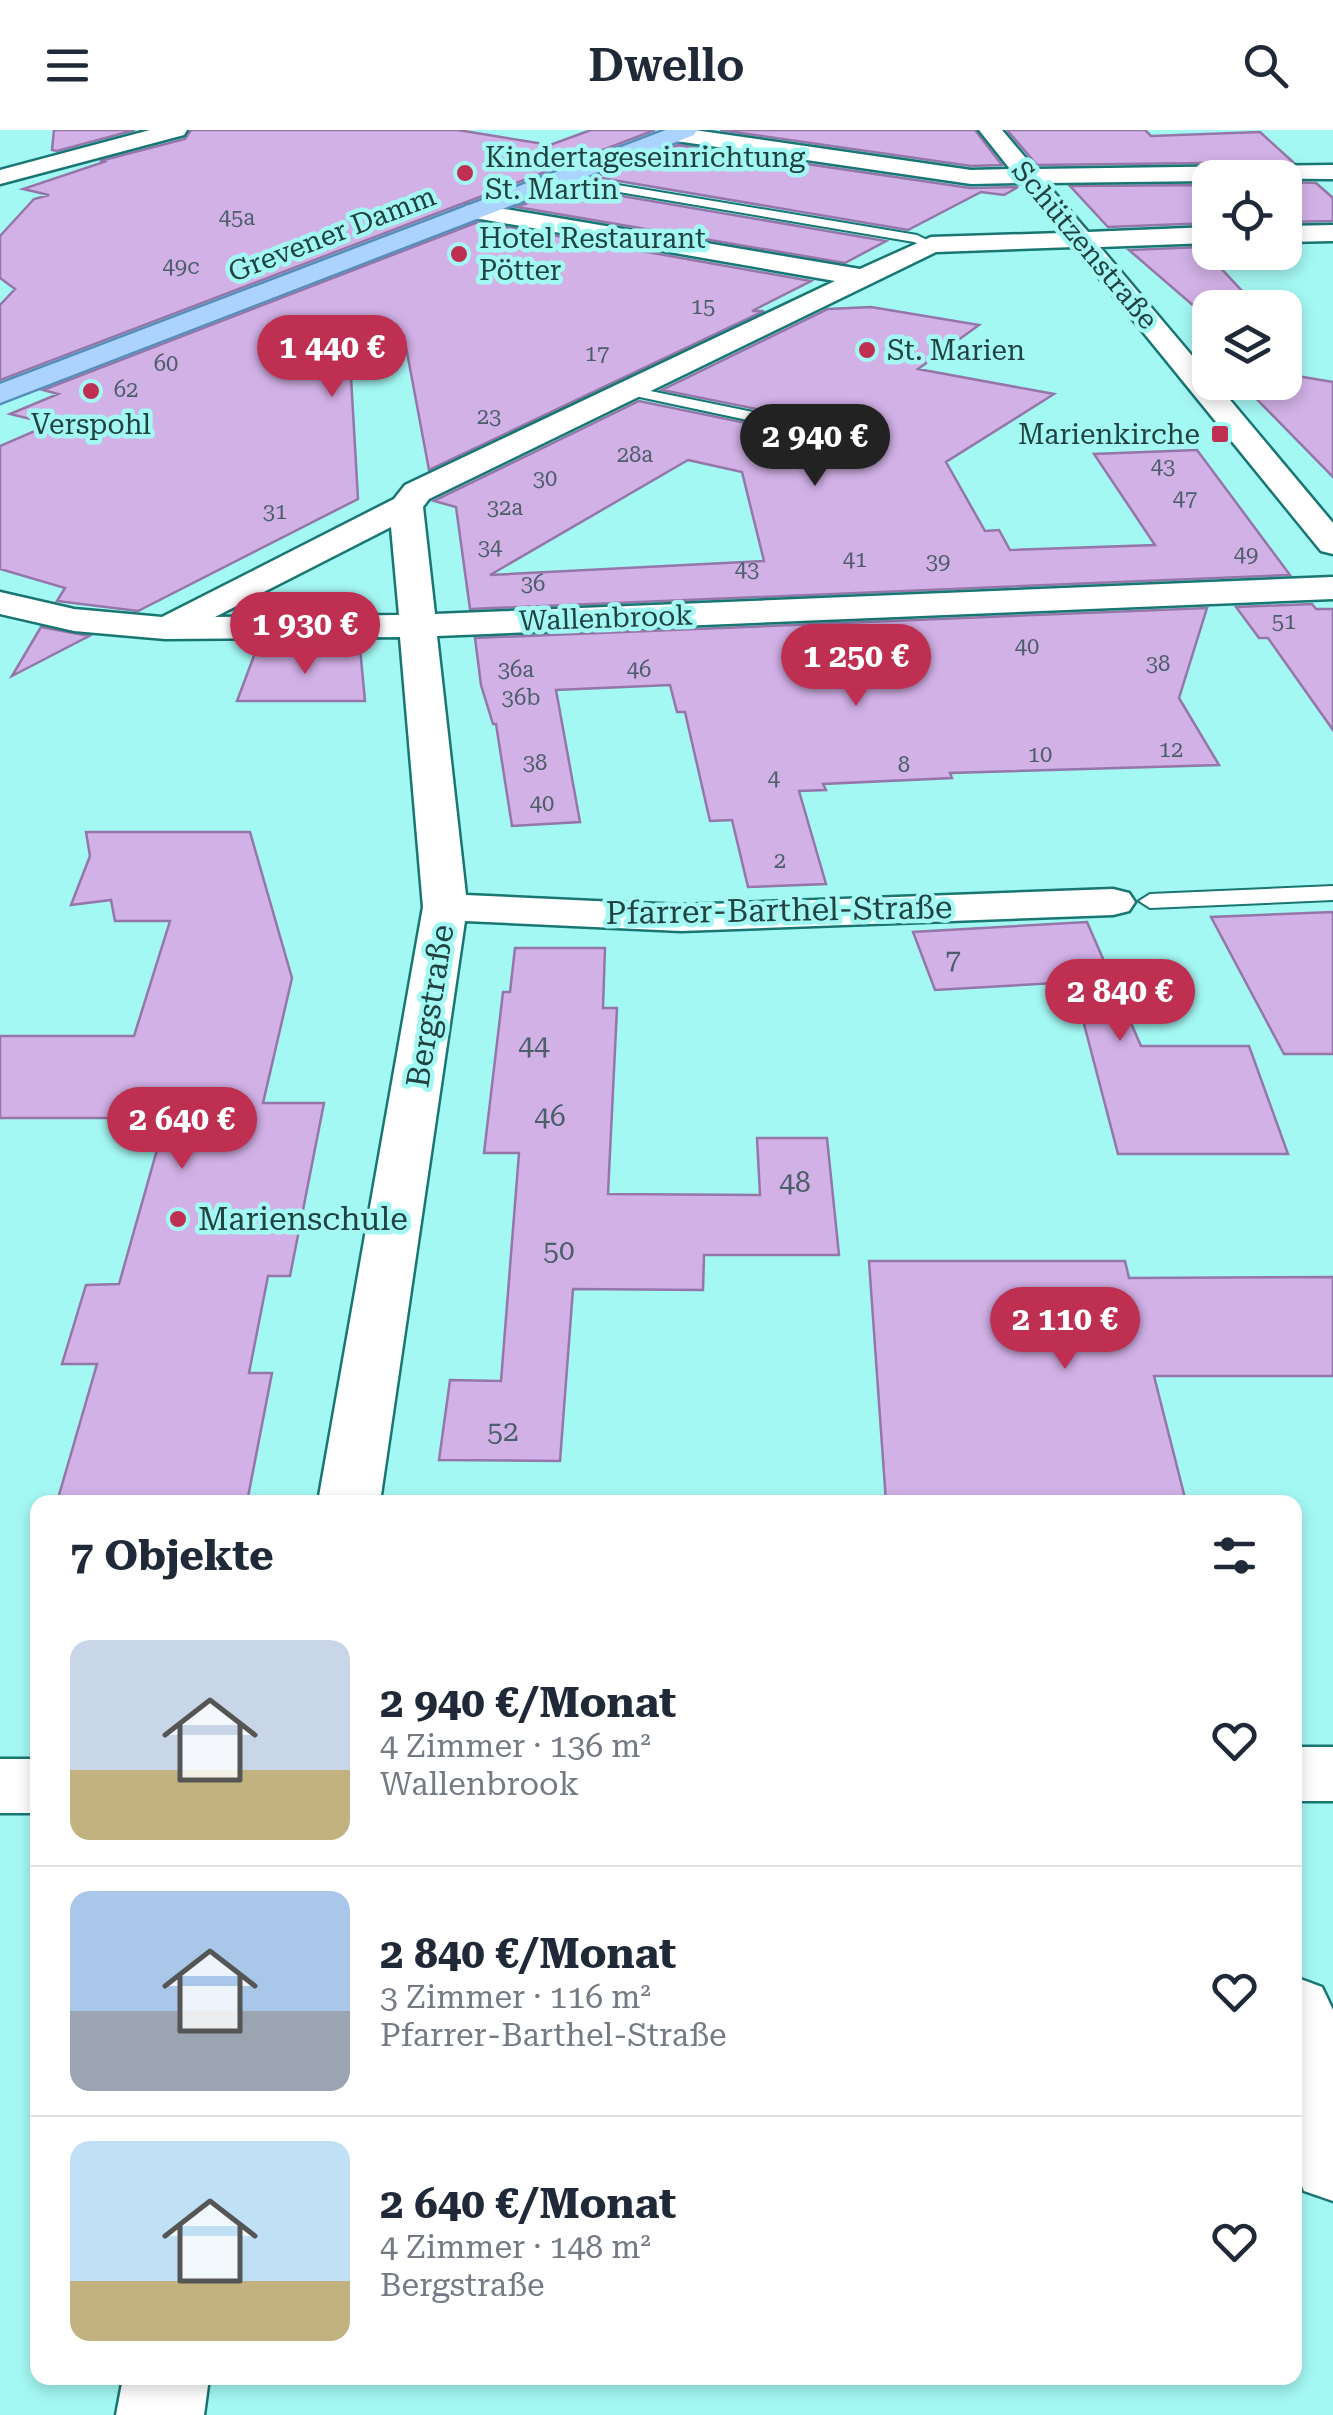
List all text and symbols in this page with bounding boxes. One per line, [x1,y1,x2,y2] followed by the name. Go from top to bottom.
[40,38,95,93] icon: menu
[1238,38,1293,93] icon: search
[588,39,745,92] text: Dwello
[485,141,805,206] place label: Kindertageseinrichtung St. Martin
[1005,154,1165,336] street label: Schützenstraße
[1192,160,1302,400] map controls
[1192,160,1302,270] button: locate
[454,162,476,184] marker: Kindertageseinrichtung St. Martin
[224,179,440,289] street label: Grevener Damm
[219,205,255,230] house number: 45a
[479,222,706,287] place label: Hotel Restaurant Pötter
[448,243,470,265] marker: Hotel Restaurant Pötter
[163,254,199,279] house number: 49c
[1192,290,1302,400] button: layers
[691,294,715,319] house number: 15
[240,315,424,400] pin: 1 440 €
[279,328,385,366] text: 1 440 €
[887,334,1025,367] place label: St. Marien
[856,339,878,361] marker: St. Marien
[585,341,609,366] house number: 17
[154,351,178,376] house number: 60
[114,377,138,402] house number: 62
[80,380,102,402] marker: Verspohl
[477,404,501,429] house number: 23
[723,404,907,489] pin: 2 940 €
[31,408,151,441] place label: Verspohl
[762,417,868,455] text: 2 940 €
[1018,418,1200,451] place label: Marienkirche
[1209,423,1231,445] marker: Marienkirche
[617,442,653,467] house number: 28a
[1151,454,1175,479] house number: 43
[533,466,557,491] house number: 30
[1173,486,1197,511] house number: 47
[487,495,523,520] house number: 32a
[263,499,287,524] house number: 31
[478,535,503,560] house number: 34
[1234,542,1258,567] house number: 49
[843,547,867,572] house number: 41
[926,549,950,574] house number: 39
[735,557,759,582] house number: 43
[521,571,545,596] house number: 36
[213,592,397,677] pin: 1 930 €
[518,598,694,638] street label: Wallenbrook
[252,605,358,643] text: 1 930 €
[1272,609,1296,634] house number: 51
[764,624,948,709] pin: 1 250 €
[1015,634,1039,659] house number: 40
[803,637,909,675] text: 1 250 €
[1146,651,1170,676] house number: 38
[498,657,534,682] house number: 36a
[627,657,651,682] house number: 46
[502,685,540,710] house number: 36b
[1159,737,1183,762] house number: 12
[1028,742,1052,767] house number: 10
[523,750,547,775] house number: 38
[898,752,910,777] house number: 8
[768,766,781,791] house number: 4
[530,791,554,816] house number: 40
[774,848,786,873] house number: 2
[605,888,953,932] street label: Pfarrer-Barthel-Straße
[398,922,462,1090] street label: Bergstraße
[945,943,961,976] house number: 7
[1028,959,1212,1044] pin: 2 840 €
[1067,972,1173,1010] text: 2 840 €
[518,1029,550,1062] house number: 44
[90,1087,274,1172] pin: 2 640 €
[129,1100,235,1138] text: 2 640 €
[534,1100,566,1133] house number: 46
[779,1166,811,1199] house number: 48
[198,1200,408,1238] place label: Marienschule
[167,1208,189,1230] marker: Marienschule
[543,1234,575,1267] house number: 50
[973,1287,1157,1372] pin: 2 110 €
[1012,1300,1118,1338] text: 2 110 €
[487,1415,519,1448] house number: 52
[1207,1528,1262,1583] icon: filters
[70,1531,274,1580] text: 7 Objekte
[380,1678,676,1727] text: 2 940 €/Monat
[150,1680,270,1800] icon: home
[1207,1713,1262,1768] icon: heart
[380,1727,651,1765] text: 4 Zimmer · 136 m²
[380,1765,579,1803] text: Wallenbrook
[380,1929,676,1978] text: 2 840 €/Monat
[150,1931,270,2051] icon: home
[1207,1964,1262,2019] icon: heart
[380,1978,651,2016] text: 3 Zimmer · 116 m²
[380,2016,727,2054] text: Pfarrer-Barthel-Straße
[380,2179,676,2228] text: 2 640 €/Monat
[150,2181,270,2301] icon: home
[1207,2214,1262,2269] icon: heart
[380,2228,651,2266] text: 4 Zimmer · 148 m²
[380,2266,545,2304] text: Bergstraße

